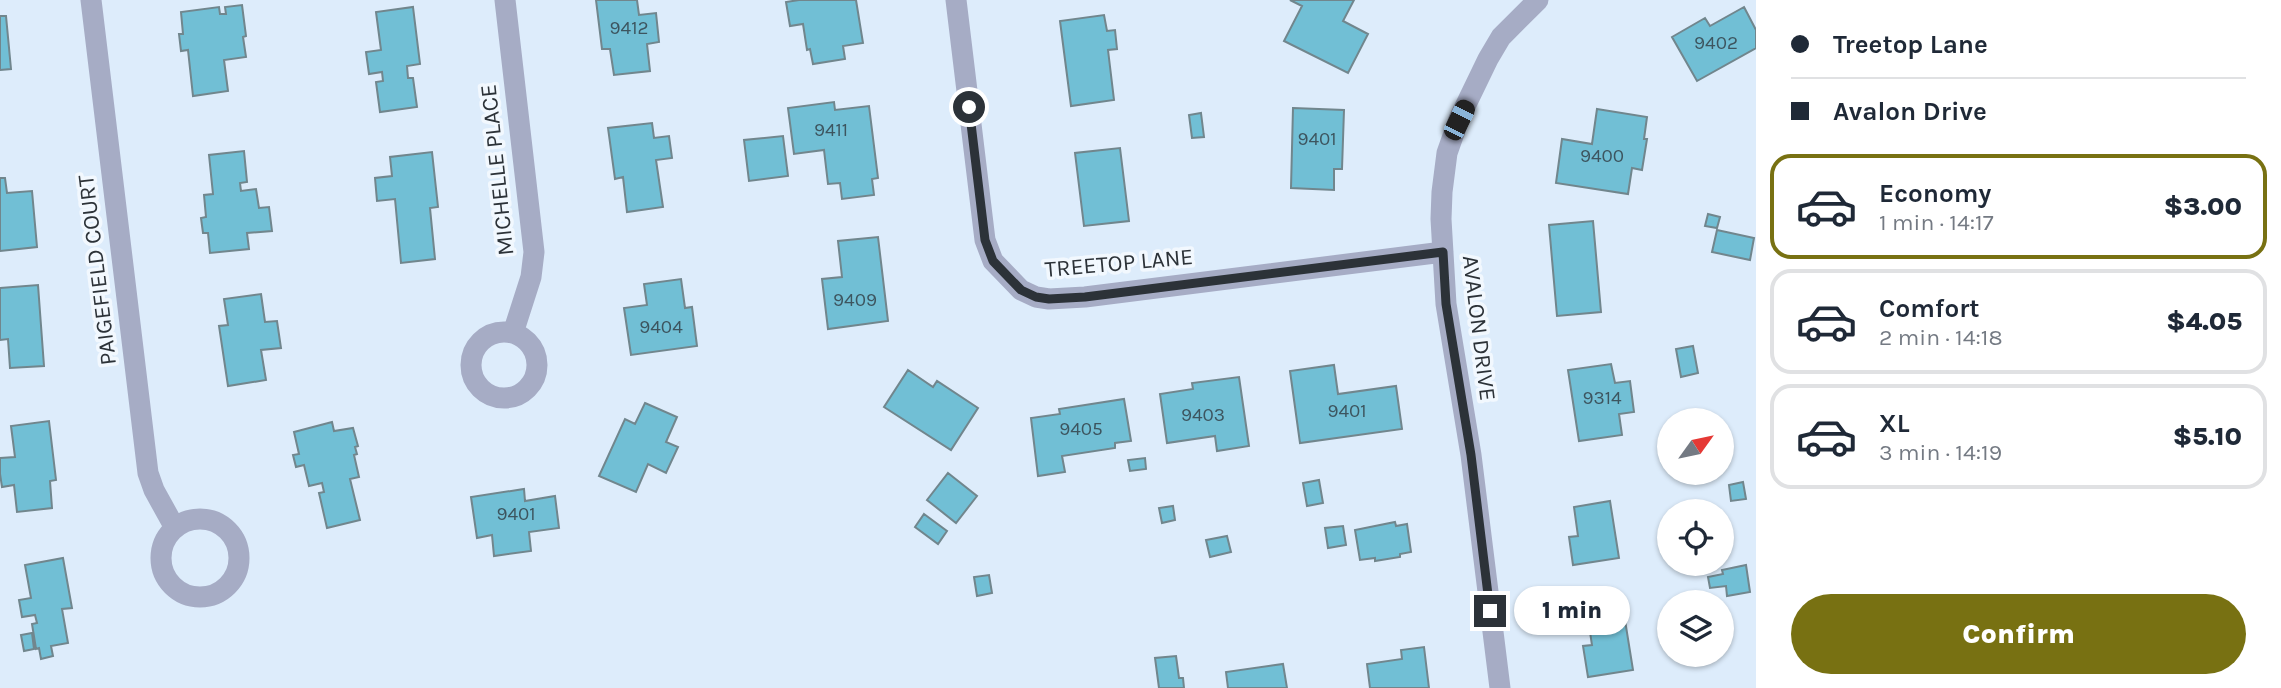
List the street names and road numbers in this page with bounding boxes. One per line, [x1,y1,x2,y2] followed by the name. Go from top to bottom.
[475,83,519,257] street label: MICHELLE PLACE
[72,173,122,367] street label: PAIGEFIELD COURT
[1044,243,1194,283] street label: TREETOP LANE
[1457,254,1501,402] street label: AVALON DRIVE

